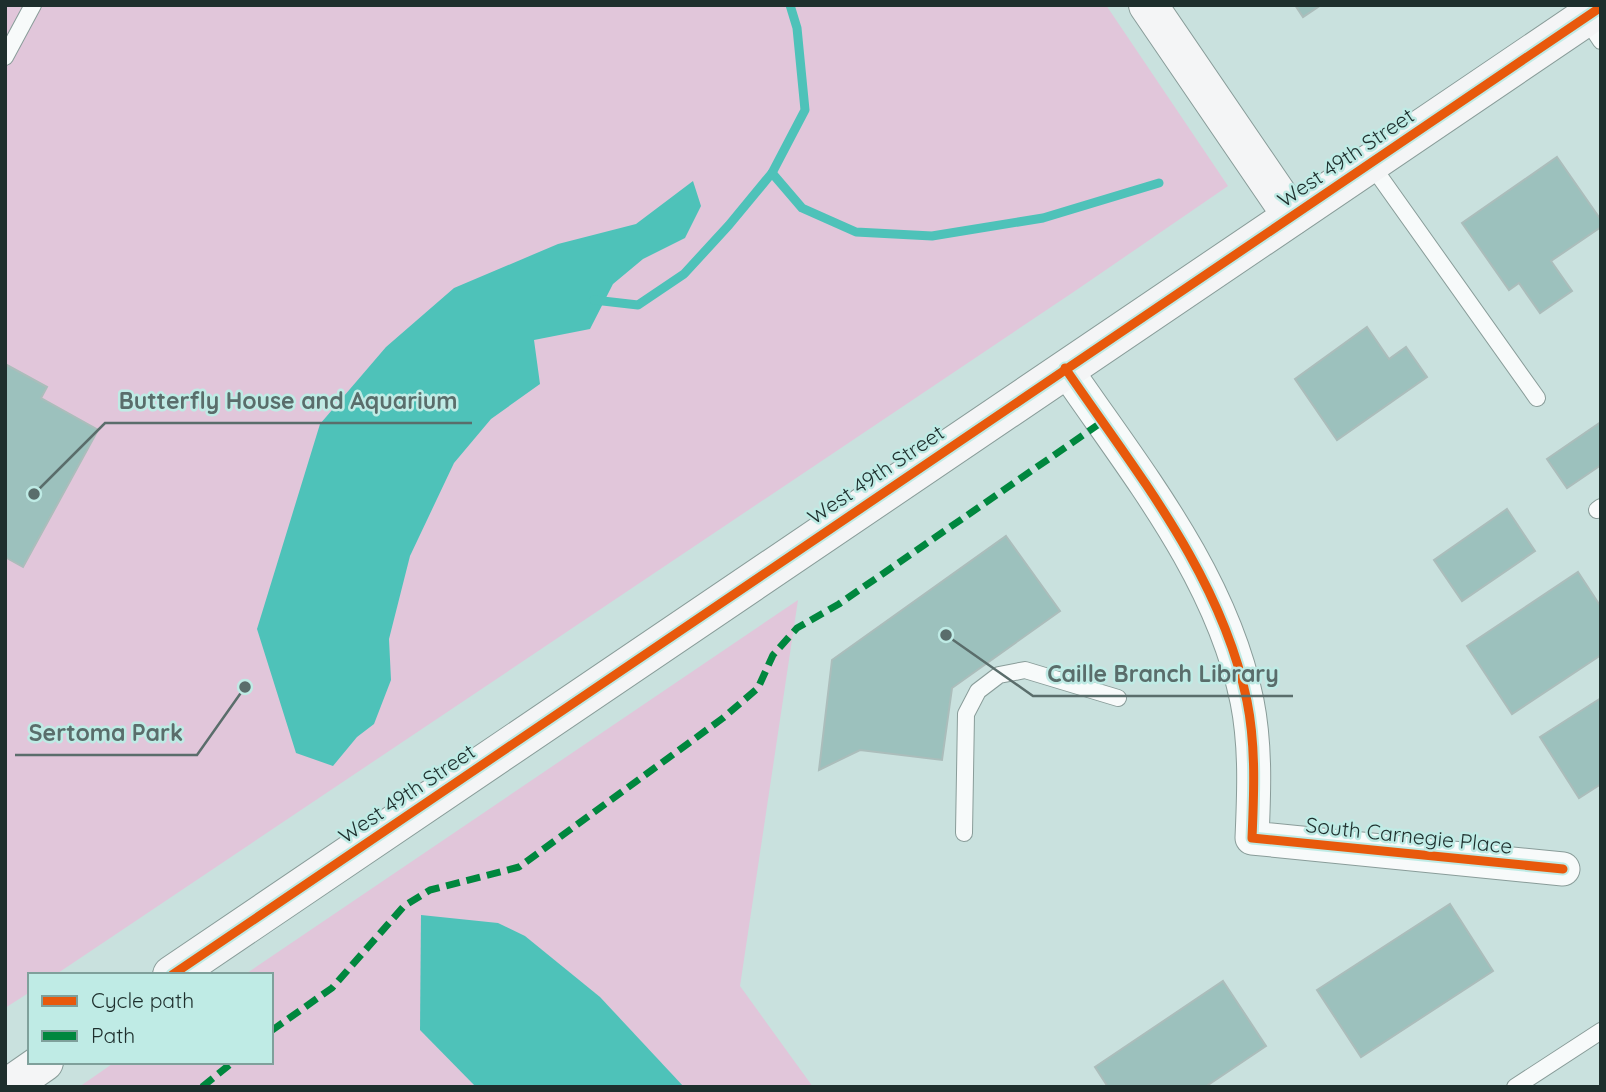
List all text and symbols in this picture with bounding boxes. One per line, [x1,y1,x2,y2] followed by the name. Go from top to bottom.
[1272,102,1419,212] street label: West 49th Street
[105,379,472,423] callout: Butterfly House and Aquarium
[119,386,457,415] text: Butterfly House and Aquarium
[802,419,949,529] street label: West 49th Street
[1033,652,1293,696] callout: Caille Branch Library
[1047,659,1279,688] text: Caille Branch Library
[15,711,197,755] callout: Sertoma Park
[29,718,183,747] text: Sertoma Park
[333,738,480,848] street label: West 49th Street
[1304,811,1514,859] street label: South Carnegie Place
[28,973,273,1064] legend
[91,987,194,1013] text: Cycle path
[91,1022,135,1048] text: Path

